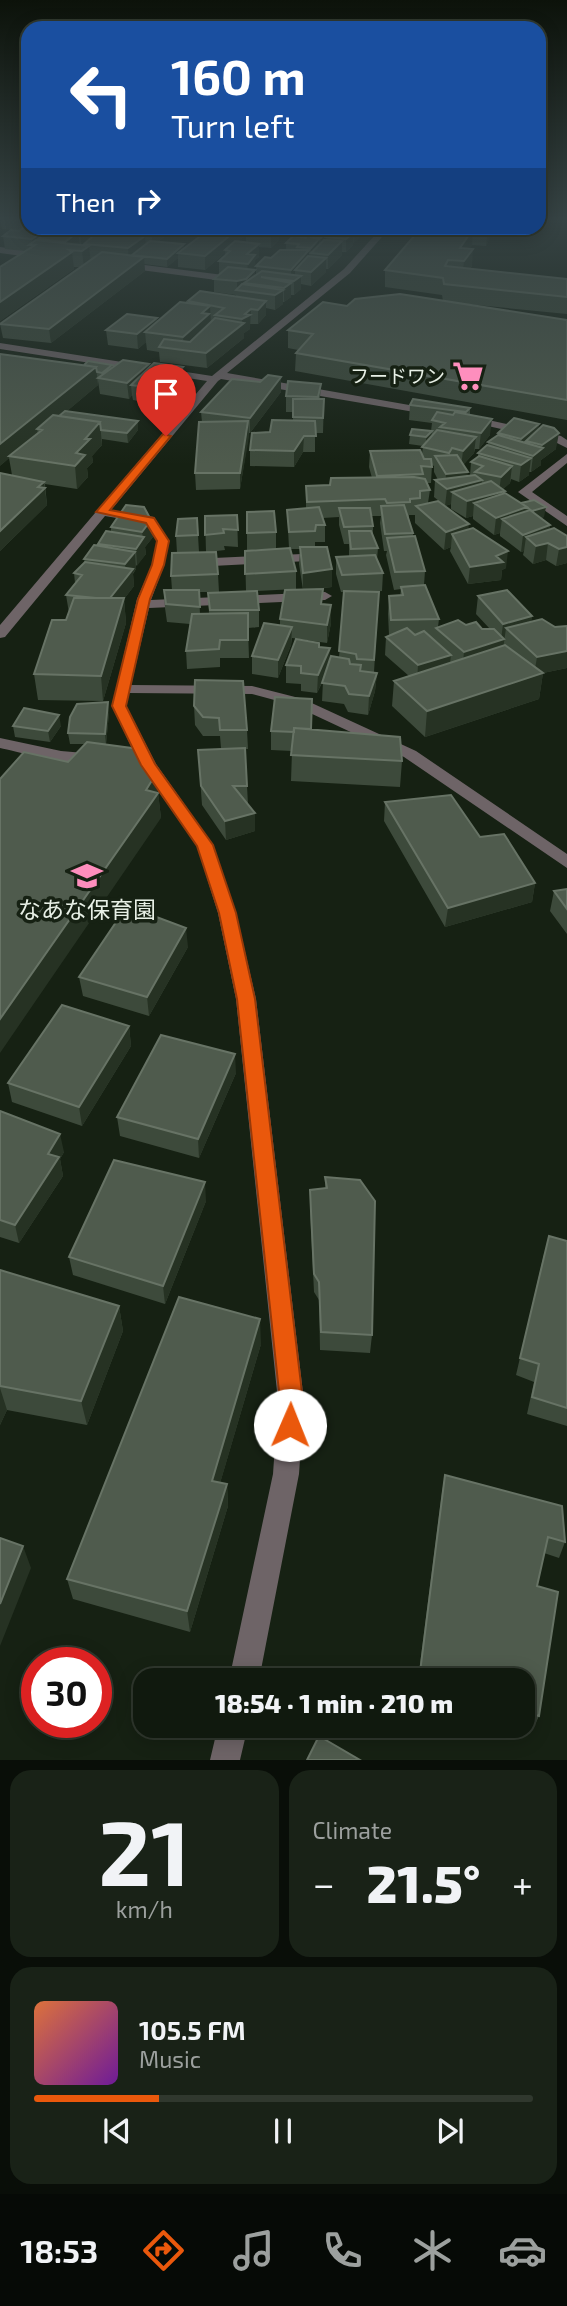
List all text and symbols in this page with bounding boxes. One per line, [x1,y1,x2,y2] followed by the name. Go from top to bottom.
[171,46,306,105] text: 160 m
[56,49,147,140] icon: left
[171,106,295,144] text: Turn left
[129,182,167,220] icon: right
[56,186,115,217] text: Then
[451,359,485,393] supermarket icon: フードワン
[136,364,196,436] pin
[350,364,445,387] place label: フードワン
[147,375,185,413] icon: arrive
[70,859,104,893] school or university icon: なあな保育園
[18,895,156,923] place label: なあな保育園
[253,1388,327,1462] position arrow
[21,1647,112,1738] speed limit sign: 30
[215,1687,453,1718] text: 18:54 · 1 min · 210 m
[98,1795,190,1904] text: 21
[313,1816,392,1844] text: Climate
[366,1851,480,1913] text: 21.5°
[313,1860,335,1906] text: −
[512,1860,533,1906] text: +
[116,1895,173,1923] text: km/h
[139,2014,246,2045] text: 105.5 FM
[139,2045,201,2073] text: Music
[98,2112,136,2150] icon: previous
[264,2112,302,2150] icon: pause
[431,2112,469,2150] icon: next
[139,2226,188,2275] icon: directions
[229,2226,278,2275] icon: music
[318,2226,367,2275] icon: phone
[408,2226,457,2275] icon: climate
[498,2226,547,2275] icon: car
[20,2231,98,2269] text: 18:53

